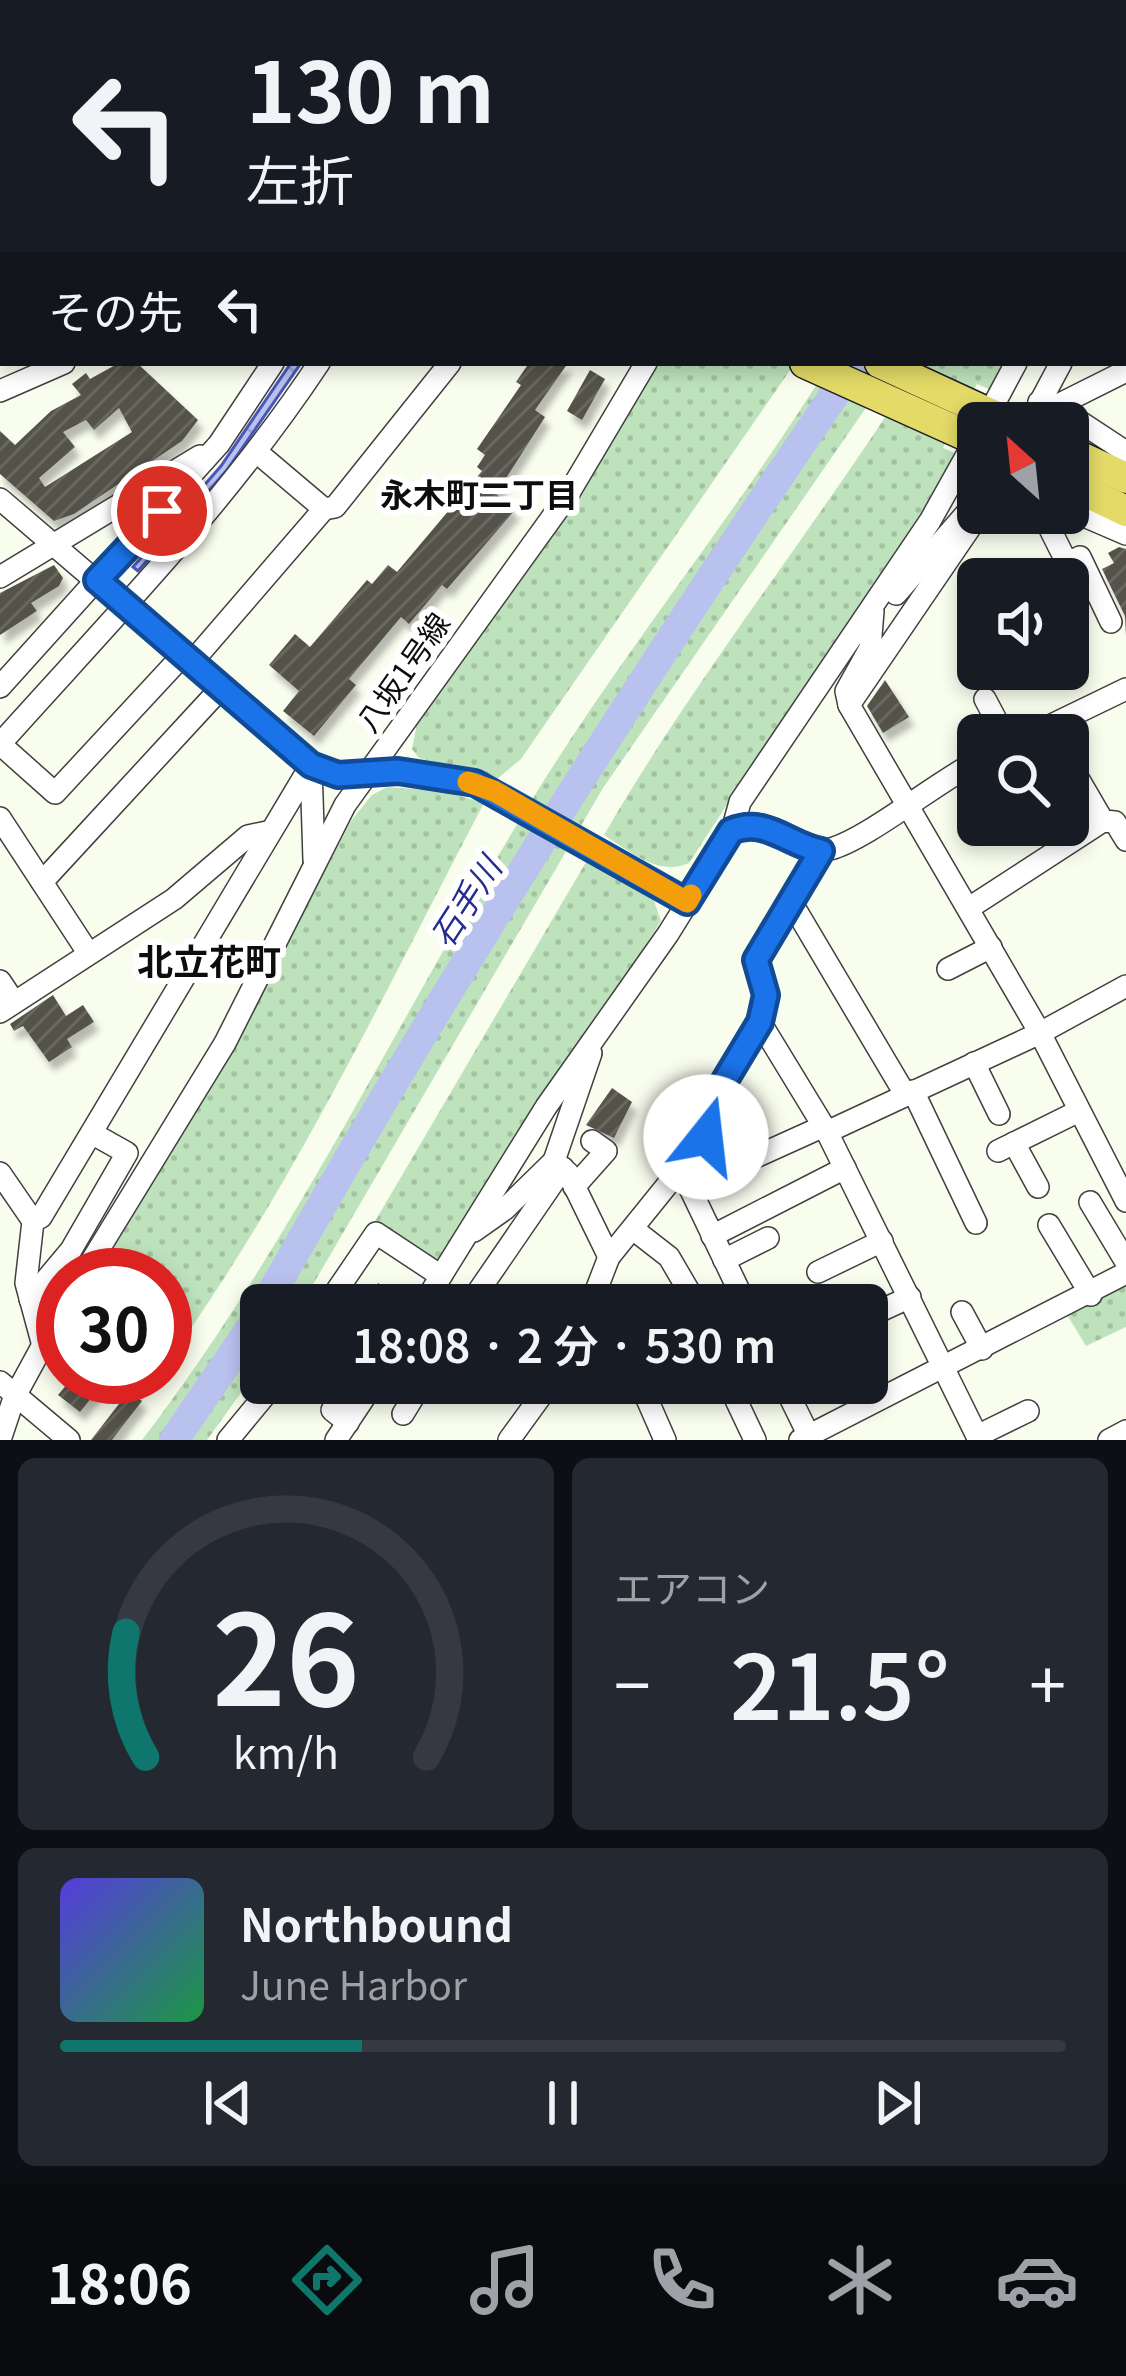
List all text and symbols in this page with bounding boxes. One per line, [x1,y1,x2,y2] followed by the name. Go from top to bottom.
[246,26,495,147] text: 130 m
[48,48,204,204] icon: left
[246,138,354,217] text: 左折
[207,276,273,342] icon: left
[48,277,183,342] text: その先
[957,402,1089,534] north arrow
[957,402,1089,846] map controls
[111,460,213,562] pin
[380,469,578,517] district label: 永木町二丁目
[129,478,195,544] icon: arrive
[957,558,1089,690] button: sound
[344,603,459,740] street label: 八坂1号線
[957,714,1089,846] button: search
[417,844,513,955] water label: 石手川
[137,933,281,985] district label: 北立花町
[643,1074,769,1200] position arrow
[36,1248,192,1404] speed limit sign: 30
[352,1311,776,1376] text: 18:08 · 2 分 · 530 m
[614,1558,770,1614] text: エアコン
[212,1561,360,1742] text: 26
[730,1616,950,1746] text: 21.5°
[614,1633,651,1729] text: −
[1029,1633,1066,1729] text: +
[233,1719,339,1781] text: km/h
[240,1890,513,1955] text: Northbound
[240,1955,467,2011] text: June Harbor
[195,2070,261,2136] icon: previous
[530,2070,596,2136] icon: pause
[865,2070,931,2136] icon: next
[285,2238,369,2322] icon: directions
[463,2238,547,2322] icon: music
[640,2238,724,2322] icon: phone
[818,2238,902,2322] icon: climate
[995,2238,1079,2322] icon: car
[47,2241,192,2320] text: 18:06

